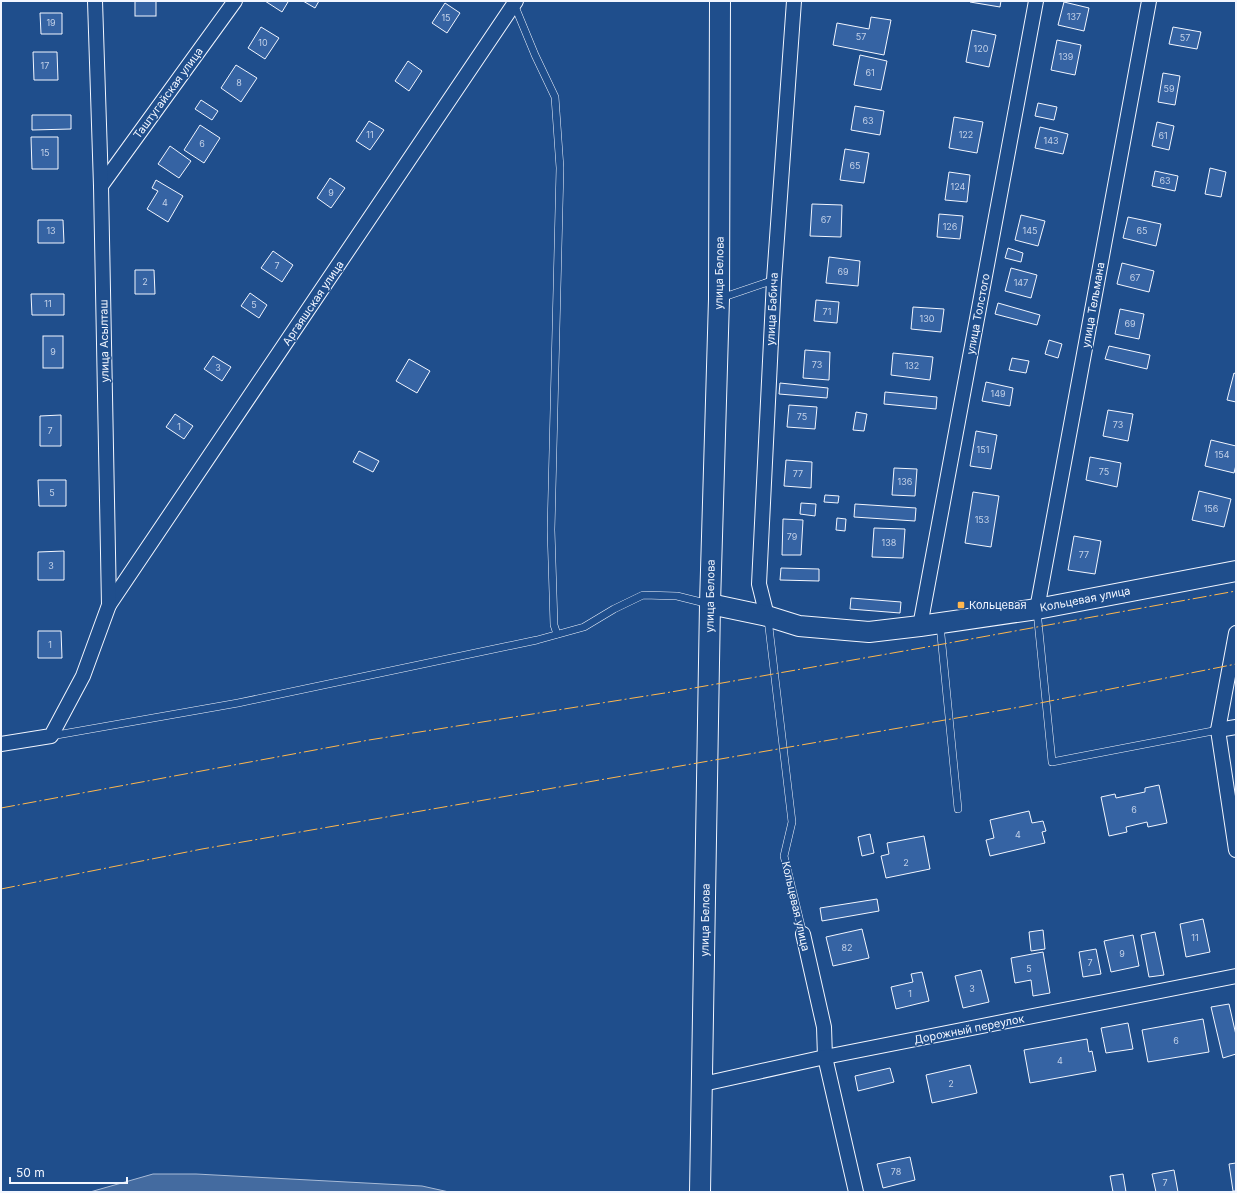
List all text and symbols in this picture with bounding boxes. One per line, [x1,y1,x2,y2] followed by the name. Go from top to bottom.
[1067,11,1081,22] house number: 137
[441,12,451,23] house number: 15
[46,17,56,28] house number: 19
[856,31,866,42] house number: 57
[1180,32,1190,43] house number: 57
[258,37,268,48] house number: 10
[974,43,989,54] house number: 120
[130,45,206,141] street label: Таштугайская улица
[1059,51,1074,62] house number: 139
[41,60,49,71] house number: 17
[865,67,875,78] house number: 61
[236,77,242,88] house number: 8
[1163,83,1175,94] house number: 59
[862,115,874,126] house number: 63
[366,129,374,140] house number: 11
[959,129,973,140] house number: 122
[1158,130,1168,141] house number: 61
[1043,135,1059,146] house number: 143
[199,138,205,149] house number: 6
[40,147,50,158] house number: 15
[849,160,861,171] house number: 65
[1159,175,1171,186] house number: 63
[951,181,966,192] house number: 124
[328,187,334,198] house number: 9
[162,197,168,208] house number: 4
[821,214,831,225] house number: 67
[943,221,958,232] house number: 126
[46,225,56,236] house number: 13
[1023,225,1037,236] house number: 145
[1136,225,1148,236] house number: 65
[711,236,727,310] street label: улица Белова
[279,258,347,348] street label: Аргаяшская улица
[274,260,280,271] house number: 7
[1079,261,1107,349] street label: улица Тельмана
[837,266,849,277] house number: 69
[763,272,781,346] street label: улица Бабича
[963,272,993,356] street label: улица Толстого
[1130,272,1140,283] house number: 67
[142,276,148,287] house number: 2
[1014,277,1028,288] house number: 147
[44,298,52,309] house number: 11
[96,299,112,383] street label: улица Асылташ
[251,299,257,310] house number: 5
[823,306,831,317] house number: 71
[920,313,935,324] house number: 130
[1124,318,1136,329] house number: 69
[50,346,56,357] house number: 9
[812,359,823,370] house number: 73
[905,360,919,371] house number: 132
[215,362,221,373] house number: 3
[990,388,1006,399] house number: 149
[797,411,807,422] house number: 75
[1113,419,1124,430] house number: 73
[177,421,181,432] house number: 1
[47,425,53,436] house number: 7
[977,444,989,455] house number: 151
[1215,449,1230,460] house number: 154
[1099,466,1109,477] house number: 75
[793,468,803,479] house number: 77
[898,476,913,487] house number: 136
[49,487,55,498] house number: 5
[1204,503,1219,514] house number: 156
[975,514,990,525] house number: 153
[787,531,798,542] house number: 79
[882,537,897,548] house number: 138
[1079,549,1089,560] house number: 77
[702,559,718,633] street label: улица Белова
[48,560,54,571] house number: 3
[1039,583,1131,615] street label: Кольцевая улица
[969,598,1027,612] place label: Кольцевая
[956,600,966,610] marker: Кольцевая
[48,639,52,650] house number: 1
[1131,804,1137,815] house number: 6
[1015,829,1021,840] house number: 4
[903,857,909,868] house number: 2
[779,860,813,952] street label: Кольцевая улица
[697,883,713,957] street label: улица Белова
[1191,932,1199,943] house number: 11
[841,942,853,953] house number: 82
[1119,948,1125,959] house number: 9
[1087,957,1093,968] house number: 7
[1026,963,1032,974] house number: 5
[969,983,975,994] house number: 3
[908,988,912,999] house number: 1
[913,1011,1025,1047] street label: Дорожный переулок
[1173,1035,1179,1046] house number: 6
[1057,1055,1063,1066] house number: 4
[948,1078,954,1089] house number: 2
[10,1159,127,1185] scale bar
[16,1165,45,1180] text: 50 m
[891,1166,902,1177] house number: 78
[1162,1177,1168,1188] house number: 7

